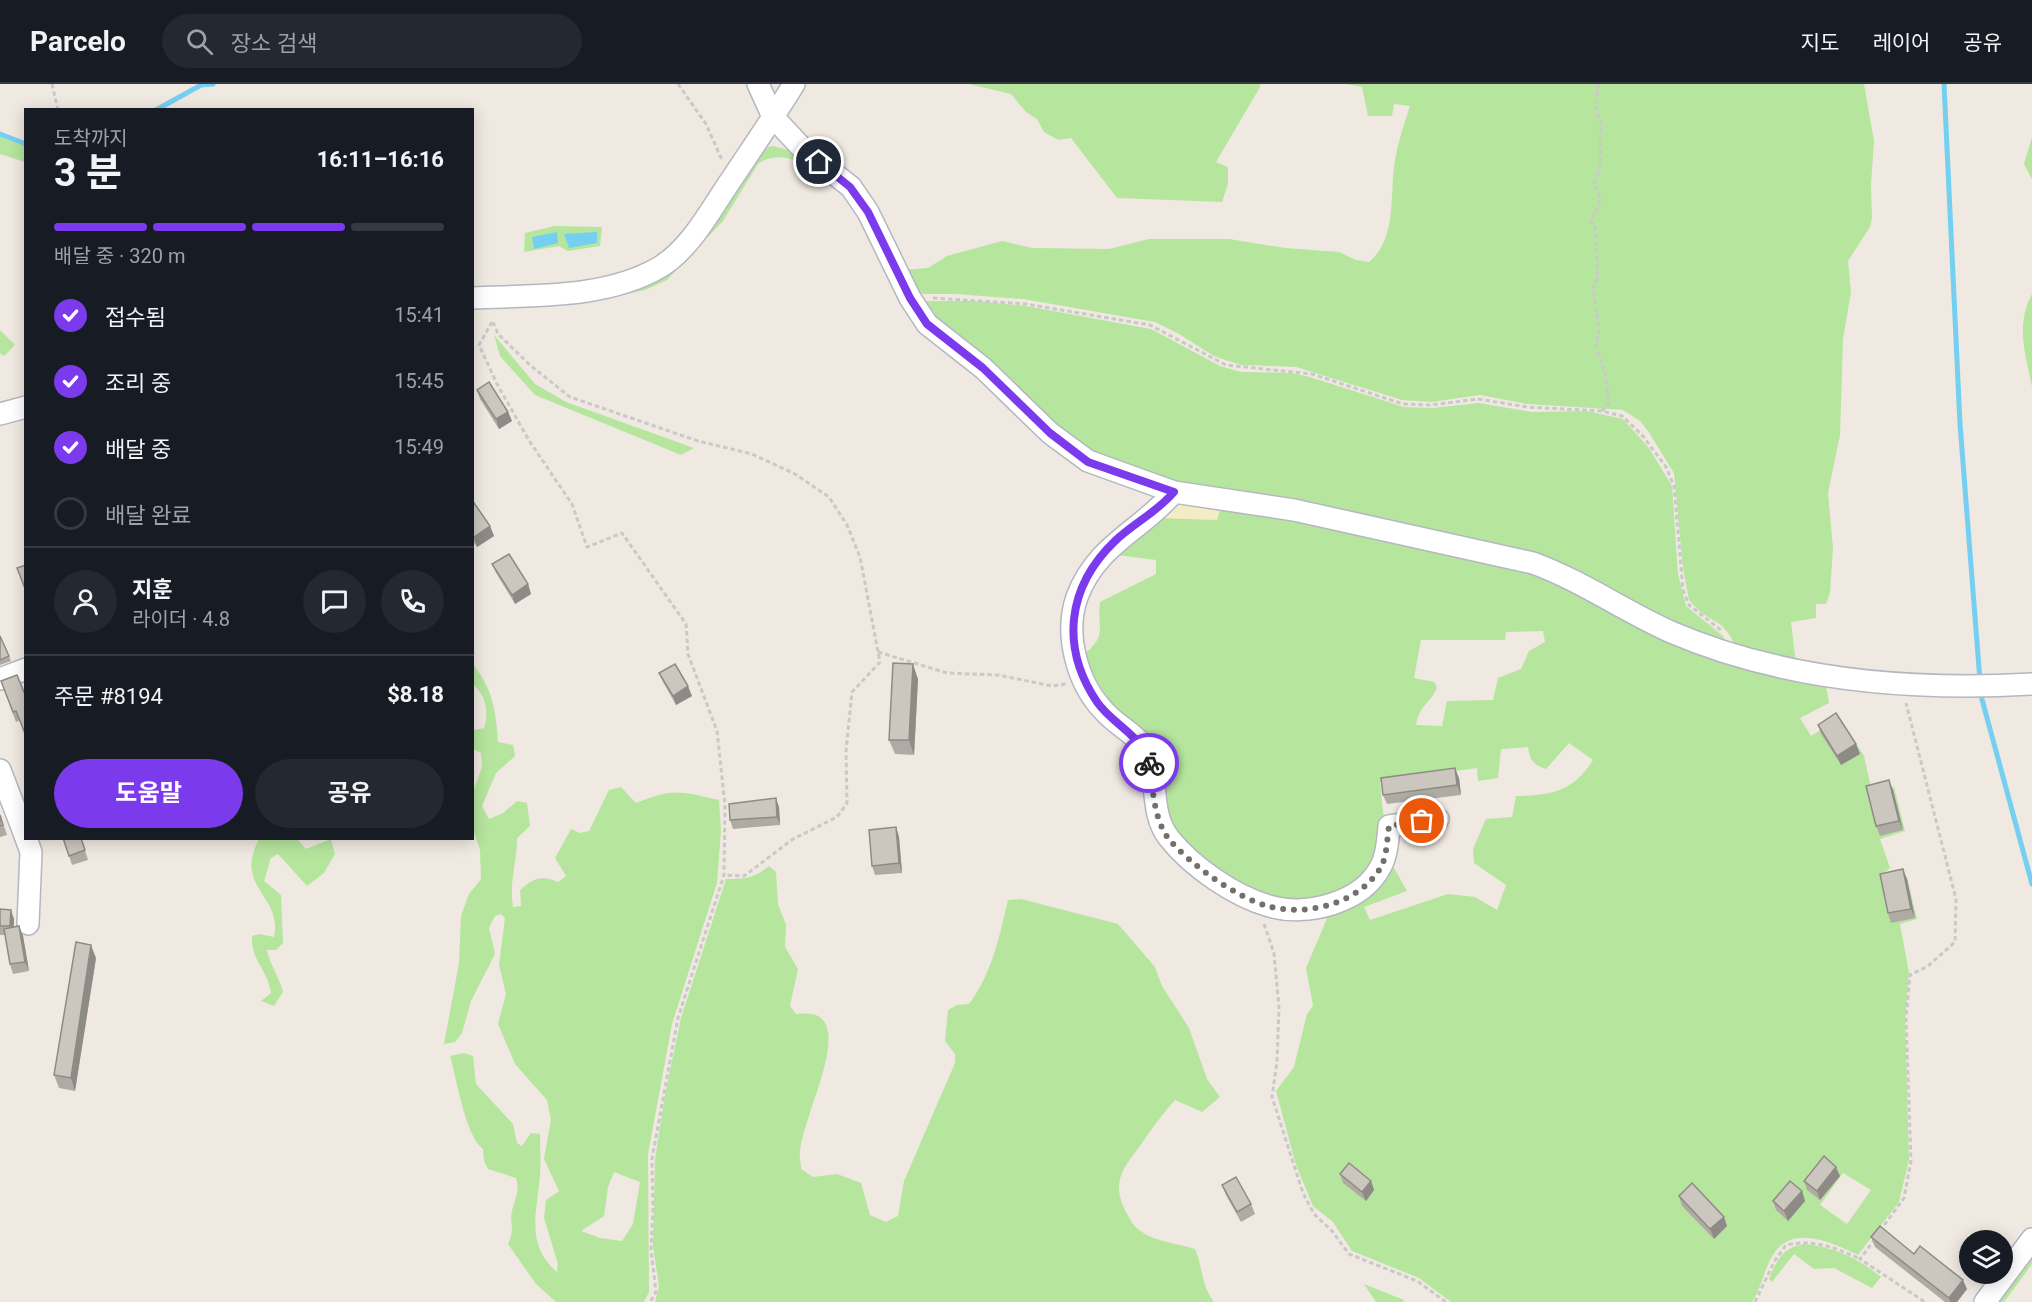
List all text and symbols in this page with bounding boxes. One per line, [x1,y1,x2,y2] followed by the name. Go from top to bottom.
[162,14,582,68] search box
[30,25,126,58] text: Parcelo
[183,25,216,58] icon: search
[231,31,317,56] text: 장소 검색
[1801,31,1839,55] text: 지도
[1872,31,1930,55] text: 레이어
[1963,31,2002,55] text: 공유
[54,126,128,150] text: 도착까지
[793,136,844,187] pin
[802,145,835,178] icon: home
[317,147,444,172] text: 16:11–16:16
[54,150,122,196] text: 3 분
[54,244,186,268] text: 배달 중 · 320 m
[54,299,87,332] icon: check
[394,303,444,327] text: 15:41
[105,305,166,330] text: 접수됨
[54,365,87,398] icon: check
[394,369,444,393] text: 15:45
[105,371,171,396] text: 조리 중
[54,431,87,464] icon: check
[394,435,444,459] text: 15:49
[105,437,171,462] text: 배달 중
[105,503,191,528] text: 배달 완료
[54,570,117,633] button: person
[303,570,366,633] button: chat
[381,570,444,633] button: phone
[132,577,172,602] text: 지훈
[132,607,230,631] text: 라이더 · 4.8
[387,682,444,707] text: $8.18
[54,684,163,709] text: 주문 #8194
[1119,733,1179,793] courier
[1133,747,1166,780] icon: bike
[54,759,243,828] button: 도움말
[255,759,444,828] button: 공유
[1396,795,1447,846] pin
[1405,804,1438,837] icon: bag
[1959,1230,2013,1284] map controls
[1959,1230,2013,1284] button: layers

